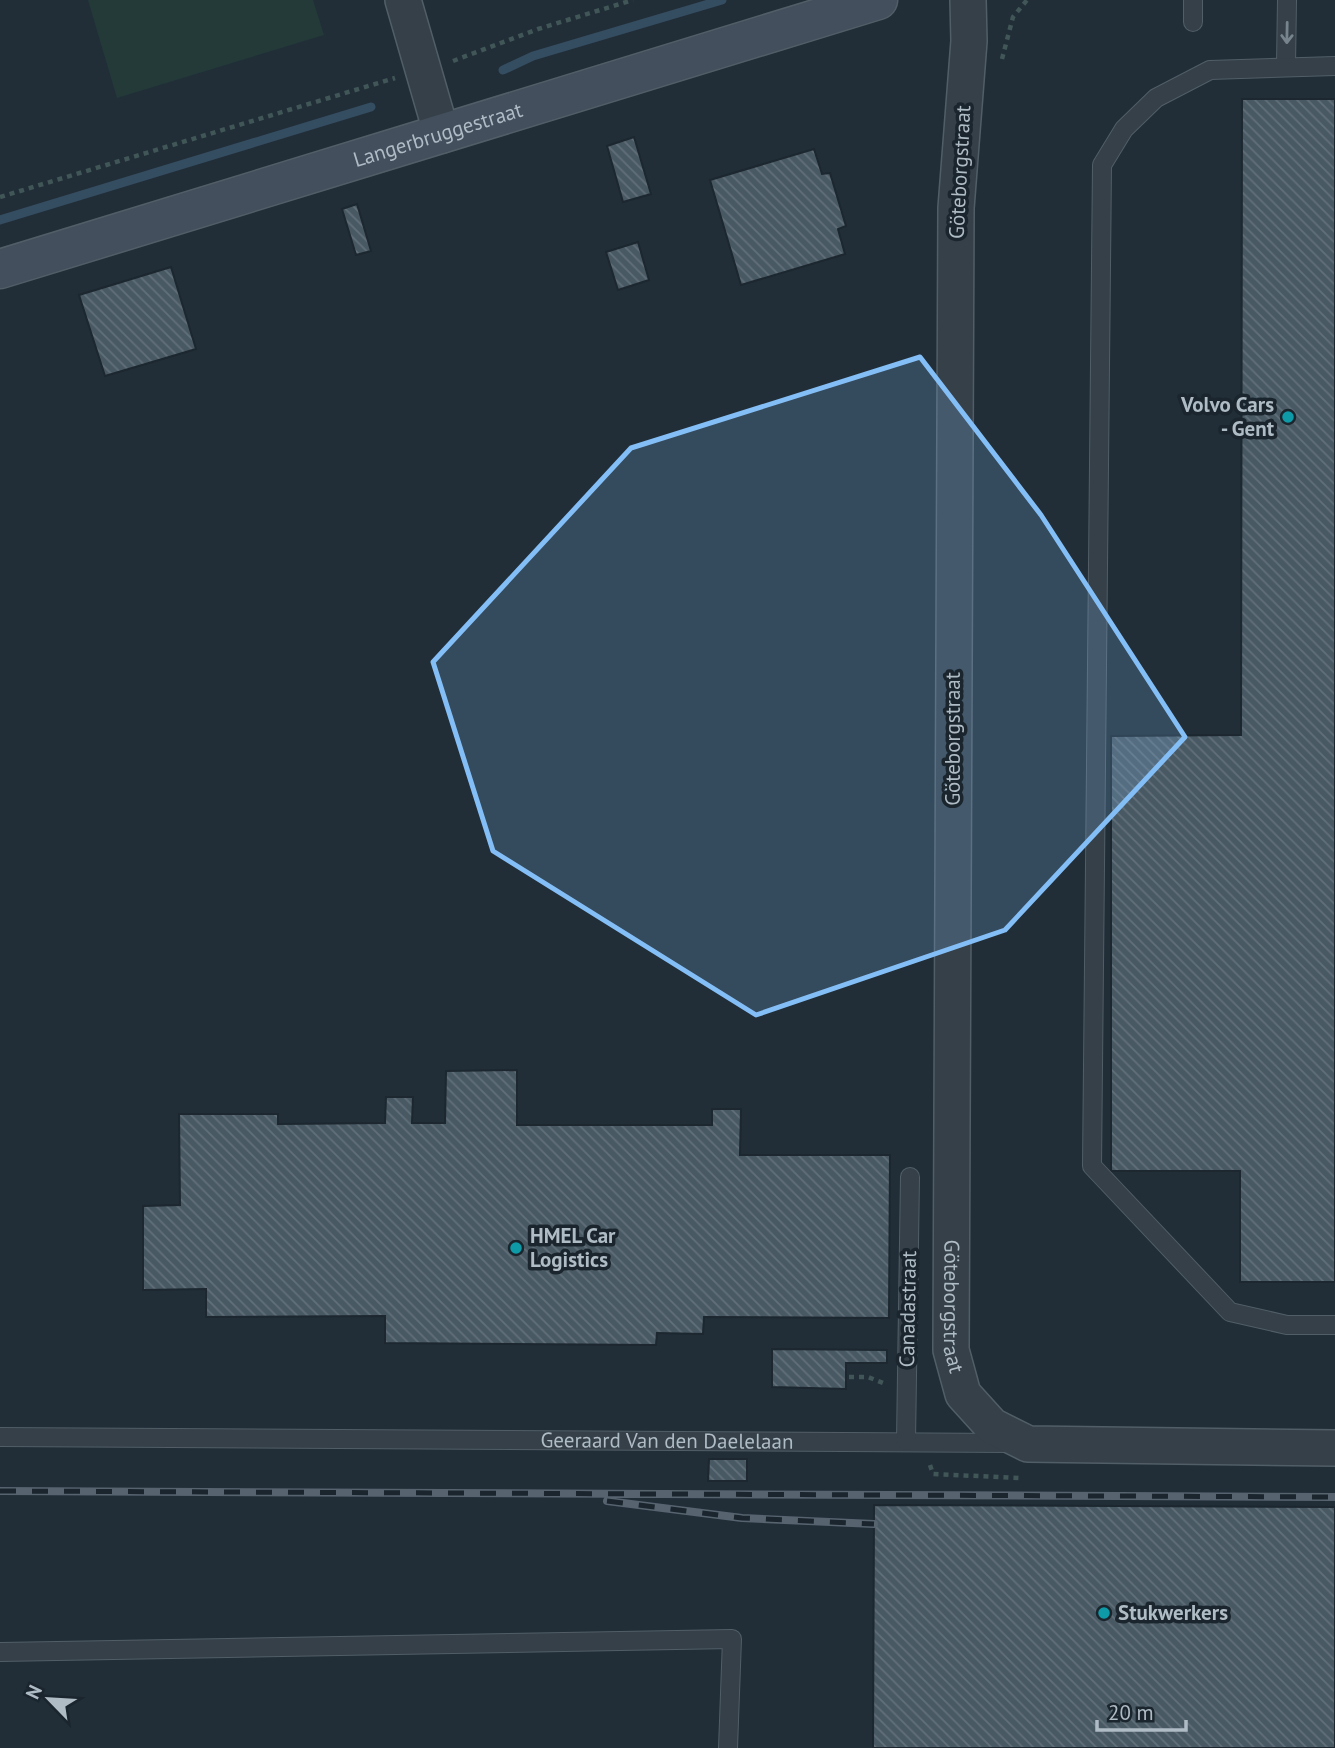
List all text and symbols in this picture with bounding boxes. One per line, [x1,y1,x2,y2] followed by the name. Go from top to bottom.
[1280,21,1293,44] one-way arrow
[350,96,526,173] street label: Langerbruggestraat
[943,104,976,239] street label: Göteborgstraat
[1180,391,1275,442] place label: Volvo Cars - Gent
[1280,409,1296,425] marker: Volvo Cars - Gent
[939,672,966,806] street label: Göteborgstraat
[530,1222,616,1273] place label: HMEL Car Logistics
[508,1240,524,1256] marker: HMEL Car Logistics
[937,1240,971,1376] street label: Göteborgstraat
[893,1250,922,1368] street label: Canadastraat
[540,1426,794,1455] street label: Geeraard Van den Daelelaan
[1118,1599,1228,1626] place label: Stukwerkers
[1096,1605,1112,1621] marker: Stukwerkers
[14,1664,84,1734] north arrow
[20,1681,47,1703] text: N
[1097,1688,1186,1732] scale bar
[1108,1699,1154,1726] text: 20 m

